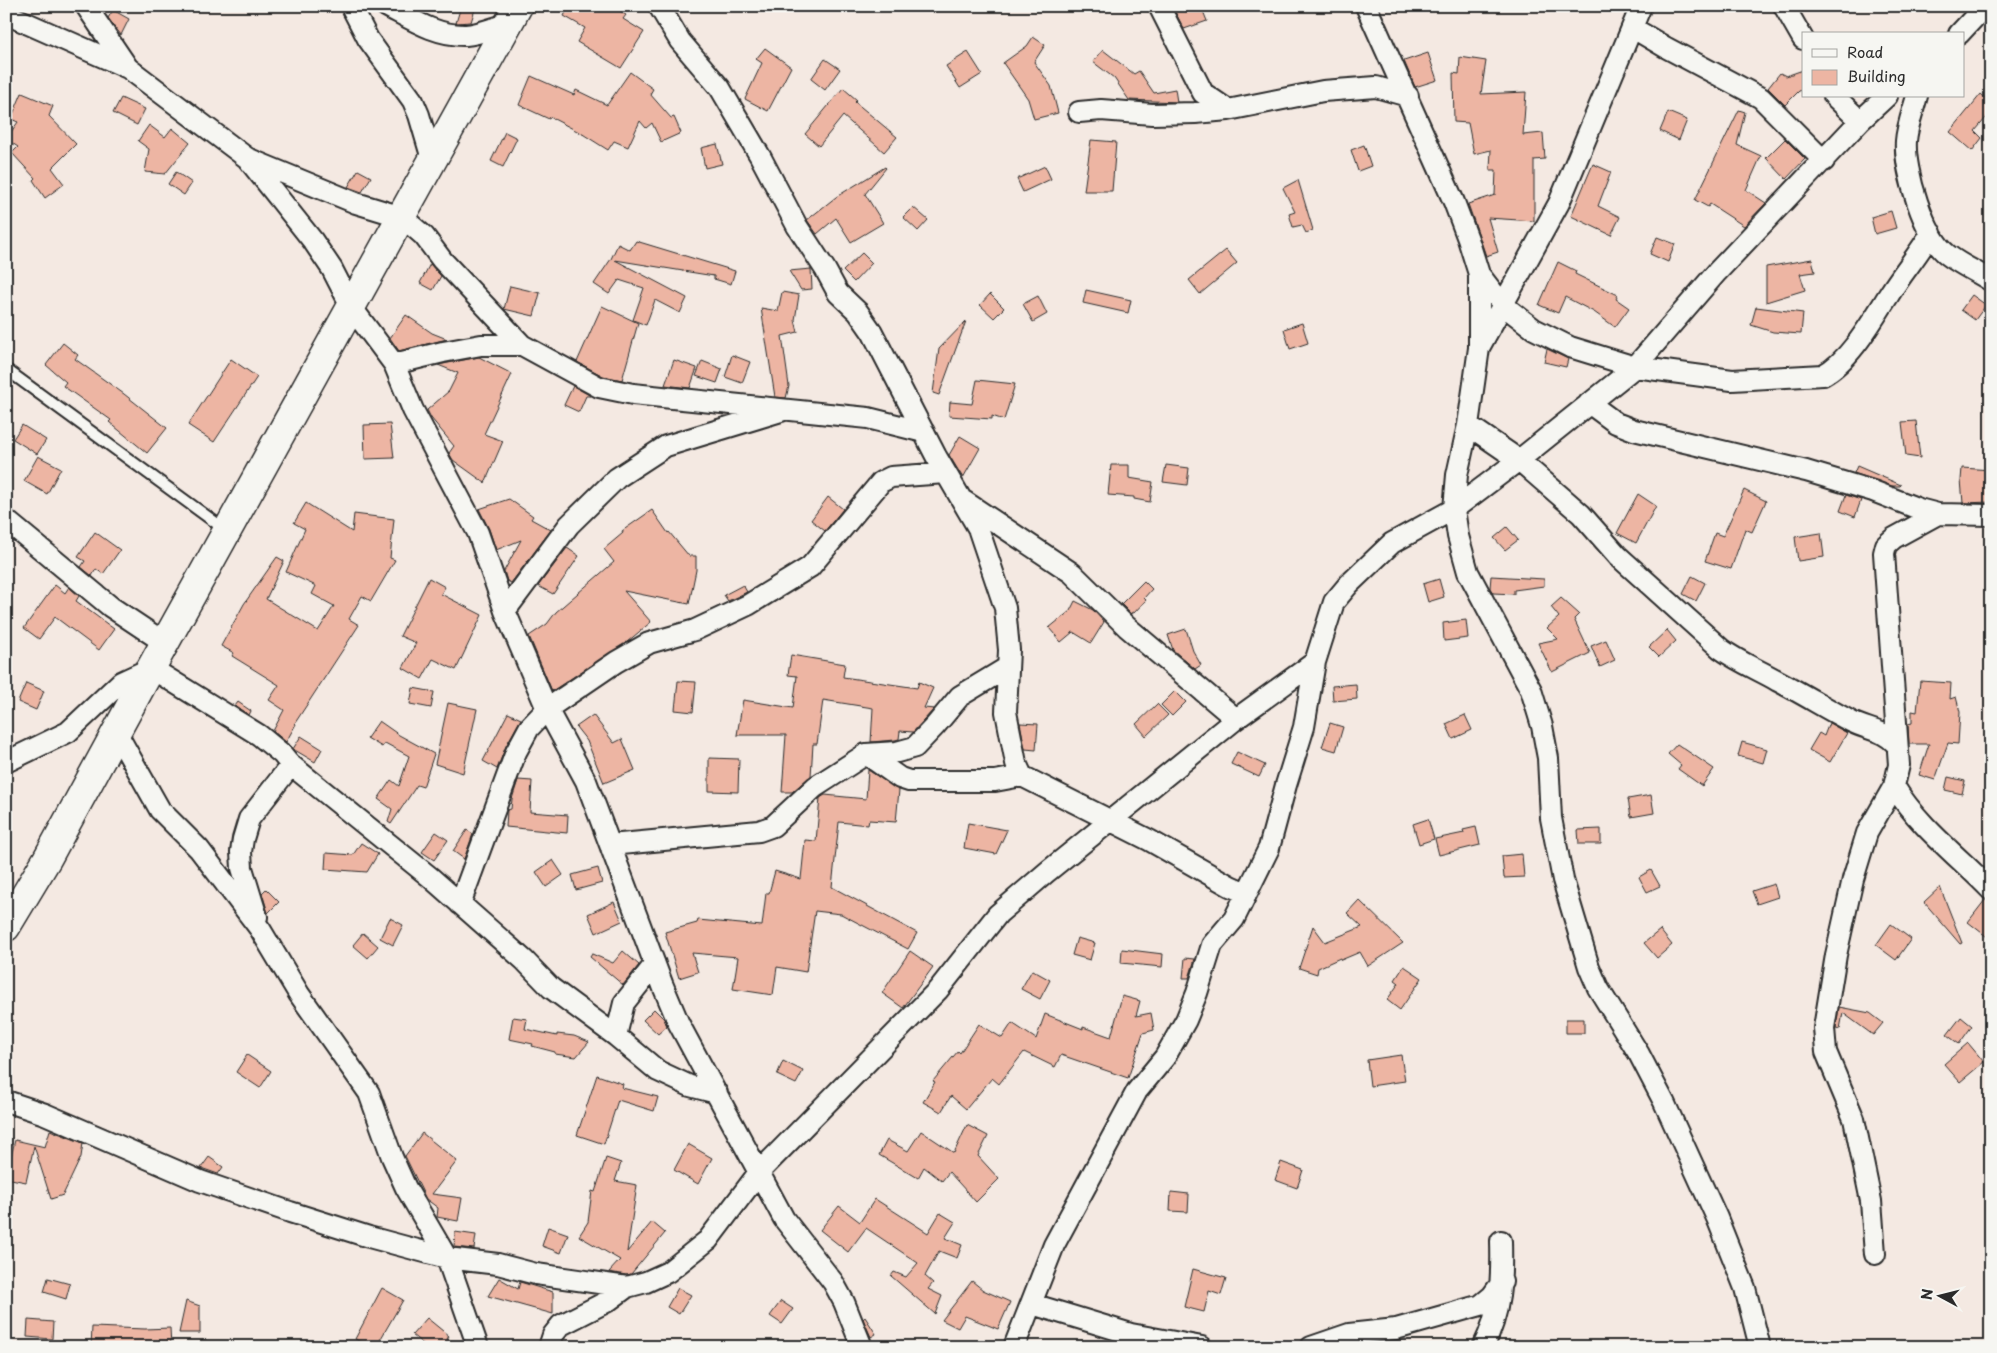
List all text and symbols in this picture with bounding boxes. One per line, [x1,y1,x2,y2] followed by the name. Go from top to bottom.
[1802,32,1964,98] legend
[1847,40,1883,63] text: Road
[1847,64,1906,87] text: Building
[1914,1270,1964,1320] north arrow
[1916,1288,1938,1301] text: N

